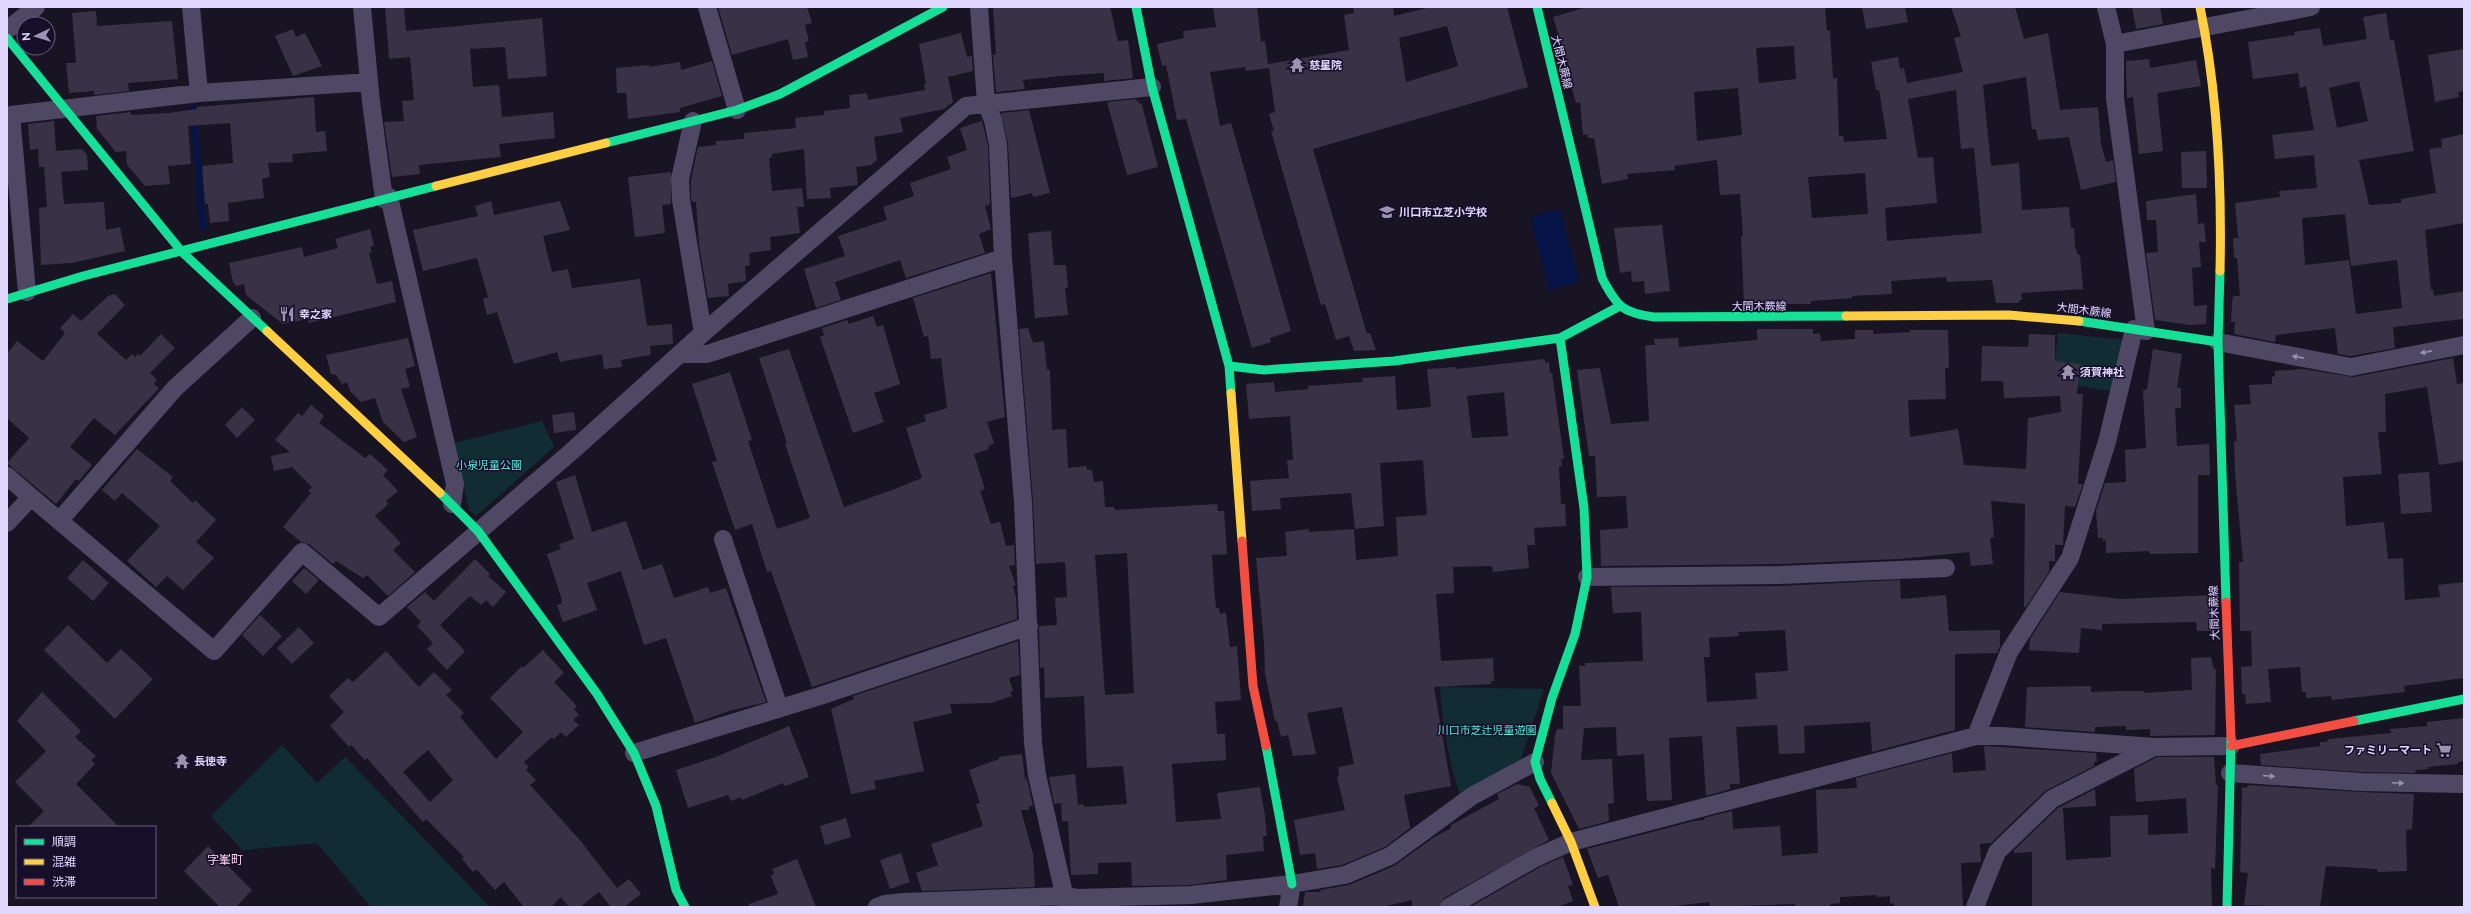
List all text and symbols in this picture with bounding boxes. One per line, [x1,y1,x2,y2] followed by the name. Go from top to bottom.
[16,16,56,56] north arrow
[20,32,33,41] text: N
[1549,34,1574,90] street label: 大間木蕨線
[1288,56,1306,74] temple icon: 慈星院
[1309,59,1342,72] place label: 慈星院
[1378,203,1396,221] school or university icon: 川口市立芝小学校
[1399,206,1487,219] place label: 川口市立芝小学校
[1732,300,1787,313] street label: 大間木蕨線
[2056,301,2112,320] street label: 大間木蕨線
[278,305,296,323] restaurant icon: 幸之家
[299,308,332,321] place label: 幸之家
[2420,350,2432,356] one-way arrow
[2292,353,2304,359] one-way arrow
[2059,363,2077,381] temple icon: 須賀神社
[2080,366,2124,379] place label: 須賀神社
[456,459,522,472] park label: 小泉児童公園
[2207,585,2222,641] street label: 大間木蕨線
[1438,724,1537,737] park label: 川口市芝辻児童遊園
[2435,741,2453,759] supermarket icon: ファミリーマート
[2344,744,2432,757] place label: ファミリーマート
[173,752,191,770] temple icon: 長徳寺
[194,755,227,768] place label: 長徳寺
[2263,772,2275,779] one-way arrow
[2392,780,2405,786] one-way arrow
[16,826,156,898] legend
[52,835,76,849] text: 順調
[207,853,243,867] district label: 字峯町
[52,855,76,869] text: 混雑
[52,875,76,889] text: 渋滞

